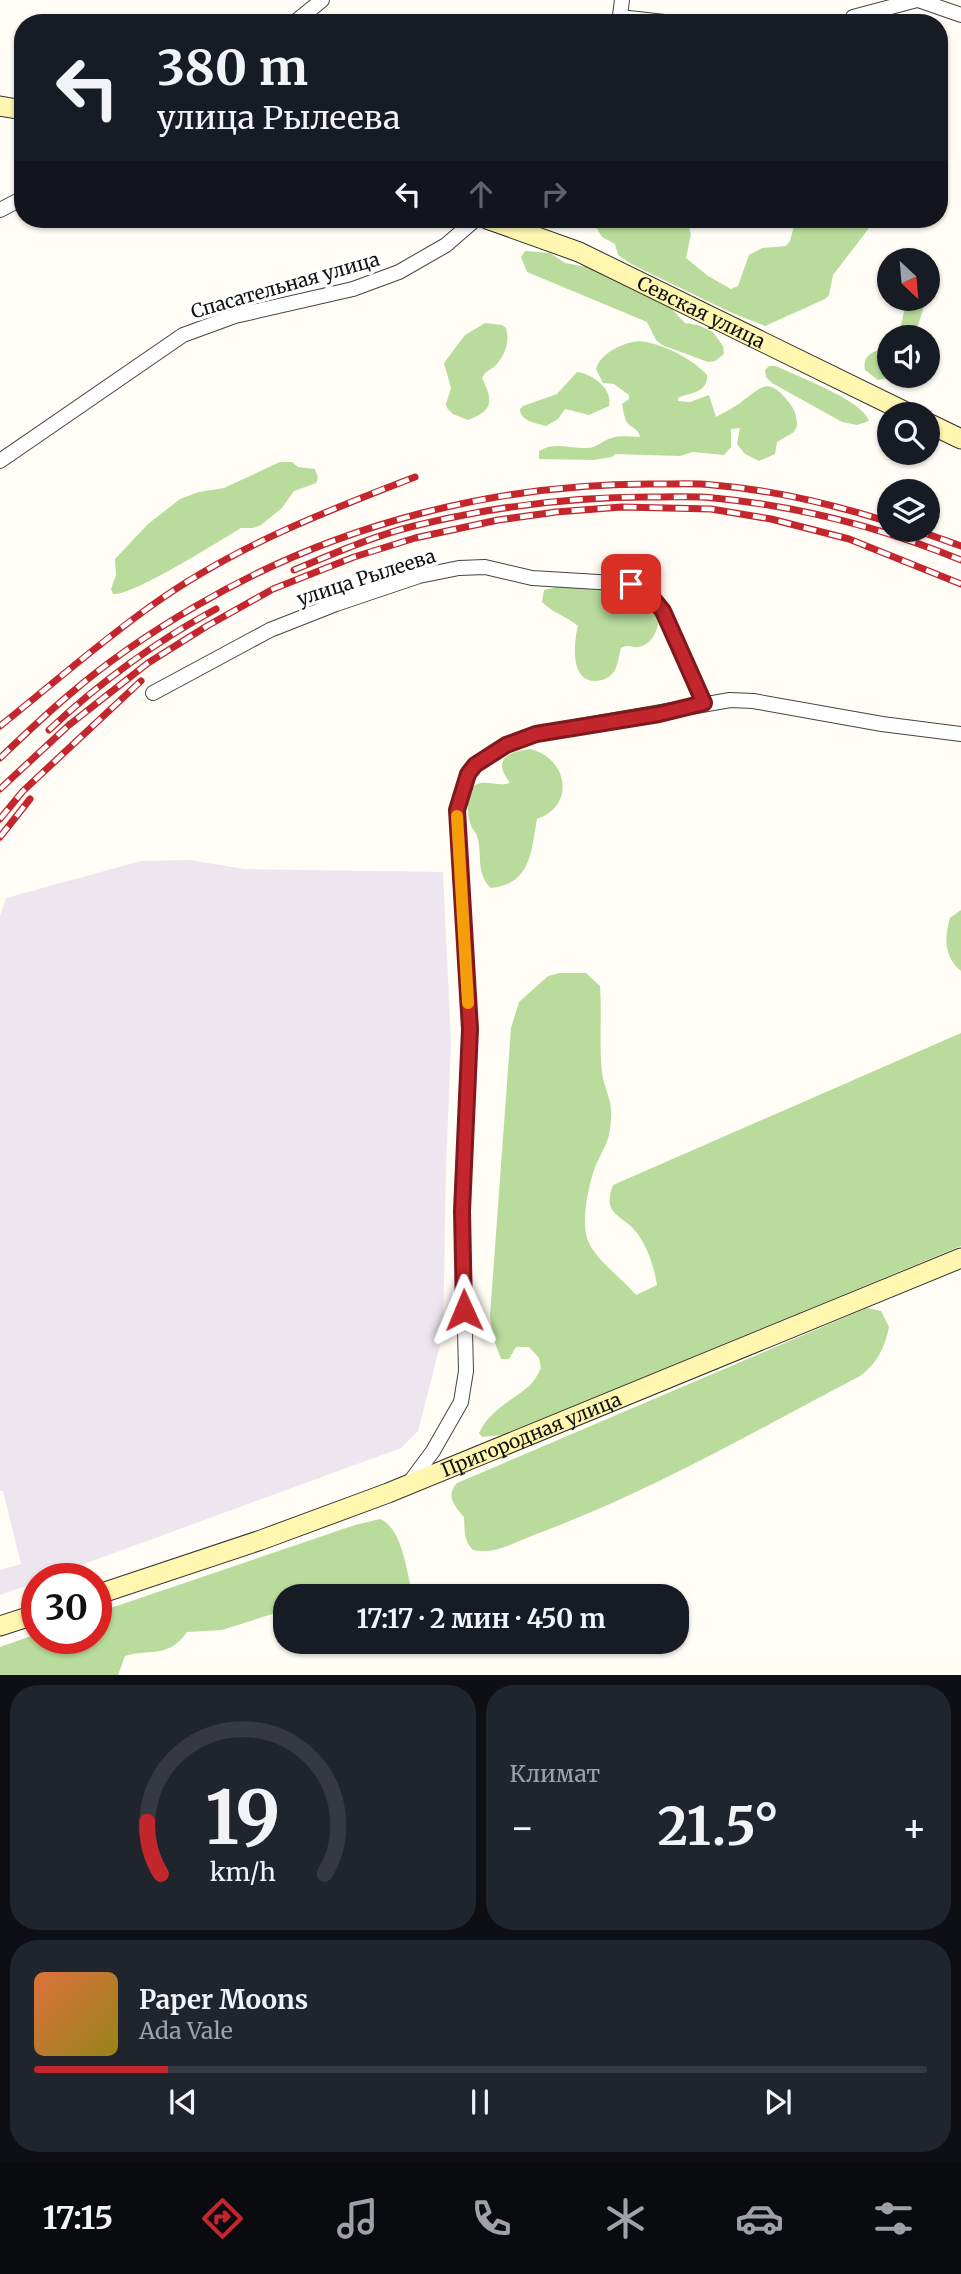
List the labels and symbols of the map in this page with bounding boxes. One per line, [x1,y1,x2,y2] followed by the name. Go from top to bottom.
[188,247,382,323] street label: Спасательная улица
[877,248,940,312] north arrow
[633,270,769,353] street label: Севская улица
[294,543,438,611] street label: улица Рылеева
[601,554,661,614] pin
[427,1273,501,1347] position arrow
[438,1387,625,1482] street label: Пригородная улица
[21,1563,112,1654] speed limit sign: 30

